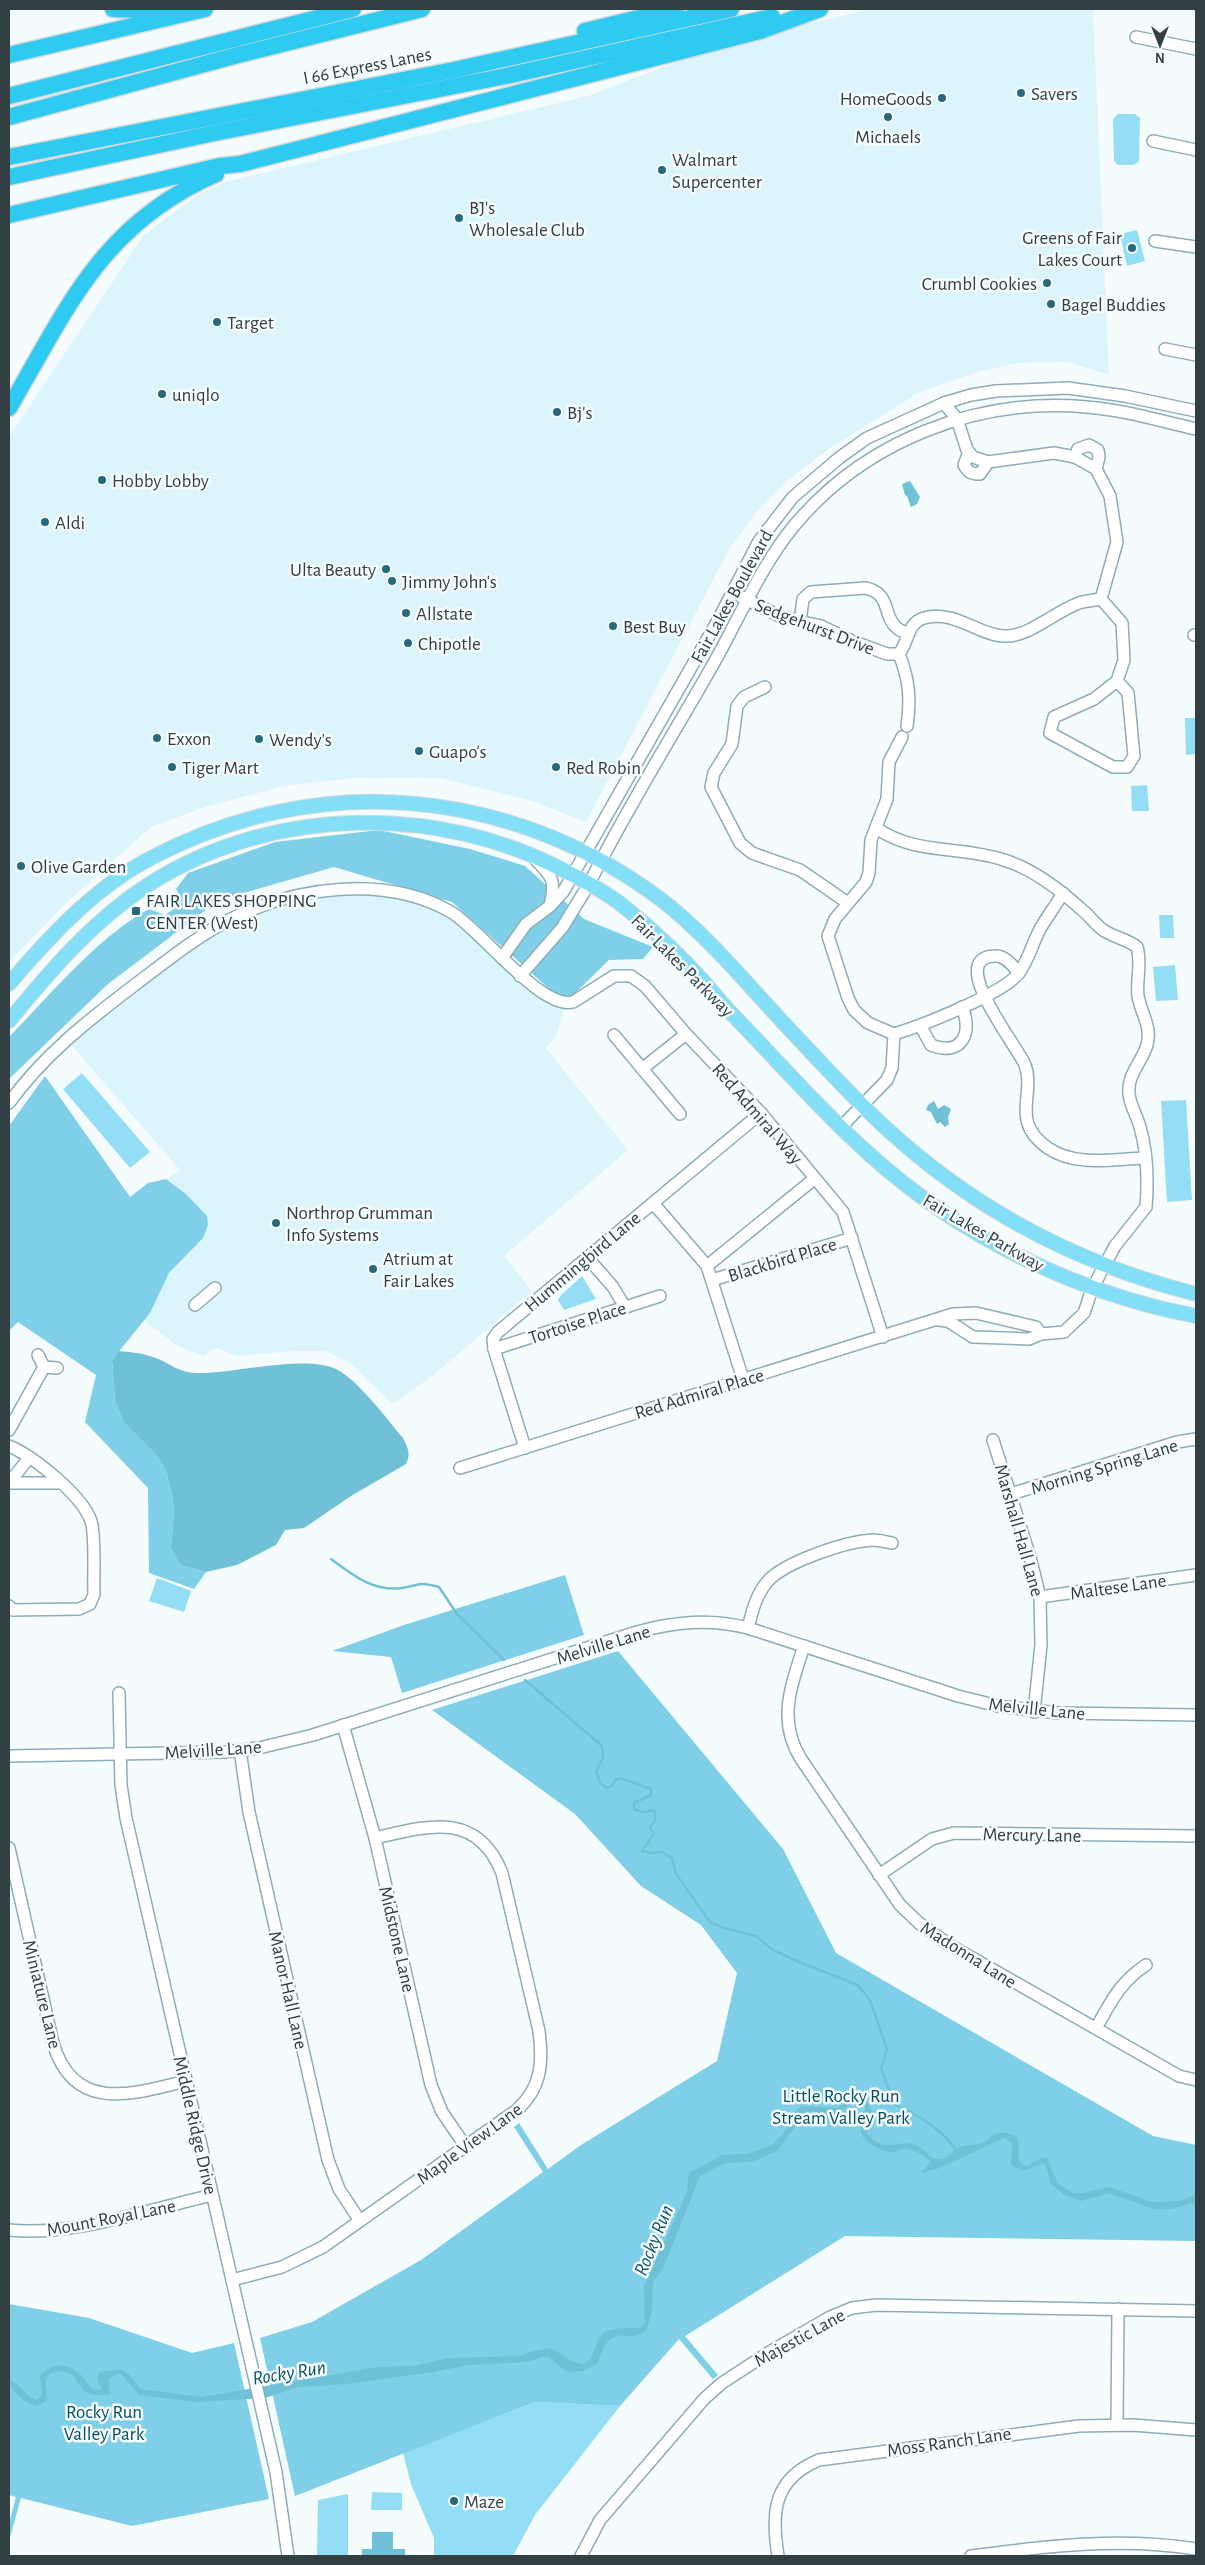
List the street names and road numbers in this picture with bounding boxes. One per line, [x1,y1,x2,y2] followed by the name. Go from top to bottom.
[302,45,433,88] street label: I 66 Express Lanes
[688,527,777,667] street label: Fair Lakes Boulevard
[752,596,877,659] street label: Sedgehurst Drive
[627,911,737,1021] street label: Fair Lakes Parkway
[708,1060,806,1168] street label: Red Admiral Way
[920,1191,1047,1276] street label: Fair Lakes Parkway
[521,1208,644,1316] street label: Hummingbird Lane
[726,1235,839,1286] street label: Blackbird Place
[526,1299,629,1348] street label: Tortoise Place
[633,1366,766,1423] street label: Red Admiral Place
[1029,1436,1180,1499] street label: Morning Spring Lane
[991,1462,1047,1599] street label: Marshall Hall Lane
[1069,1571,1167,1604] street label: Maltese Lane
[554,1622,653,1669] street label: Melville Lane
[988,1695,1086,1724] street label: Melville Lane
[164,1738,262,1763] street label: Melville Lane
[982,1825,1082,1846] street label: Mercury Lane
[375,1885,418,1994] street label: Midstone Lane
[917,1918,1019,1992] street label: Madonna Lane
[265,1929,310,2051] street label: Manor Hall Lane
[19,1938,64,2051] street label: Miniature Lane
[169,2054,220,2196] street label: Middle Ridge Drive
[414,2100,526,2189] street label: Maple View Lane
[45,2197,177,2240] street label: Mount Royal Lane
[751,2306,848,2371] street label: Majestic Lane
[886,2424,1012,2461] street label: Moss Ranch Lane

